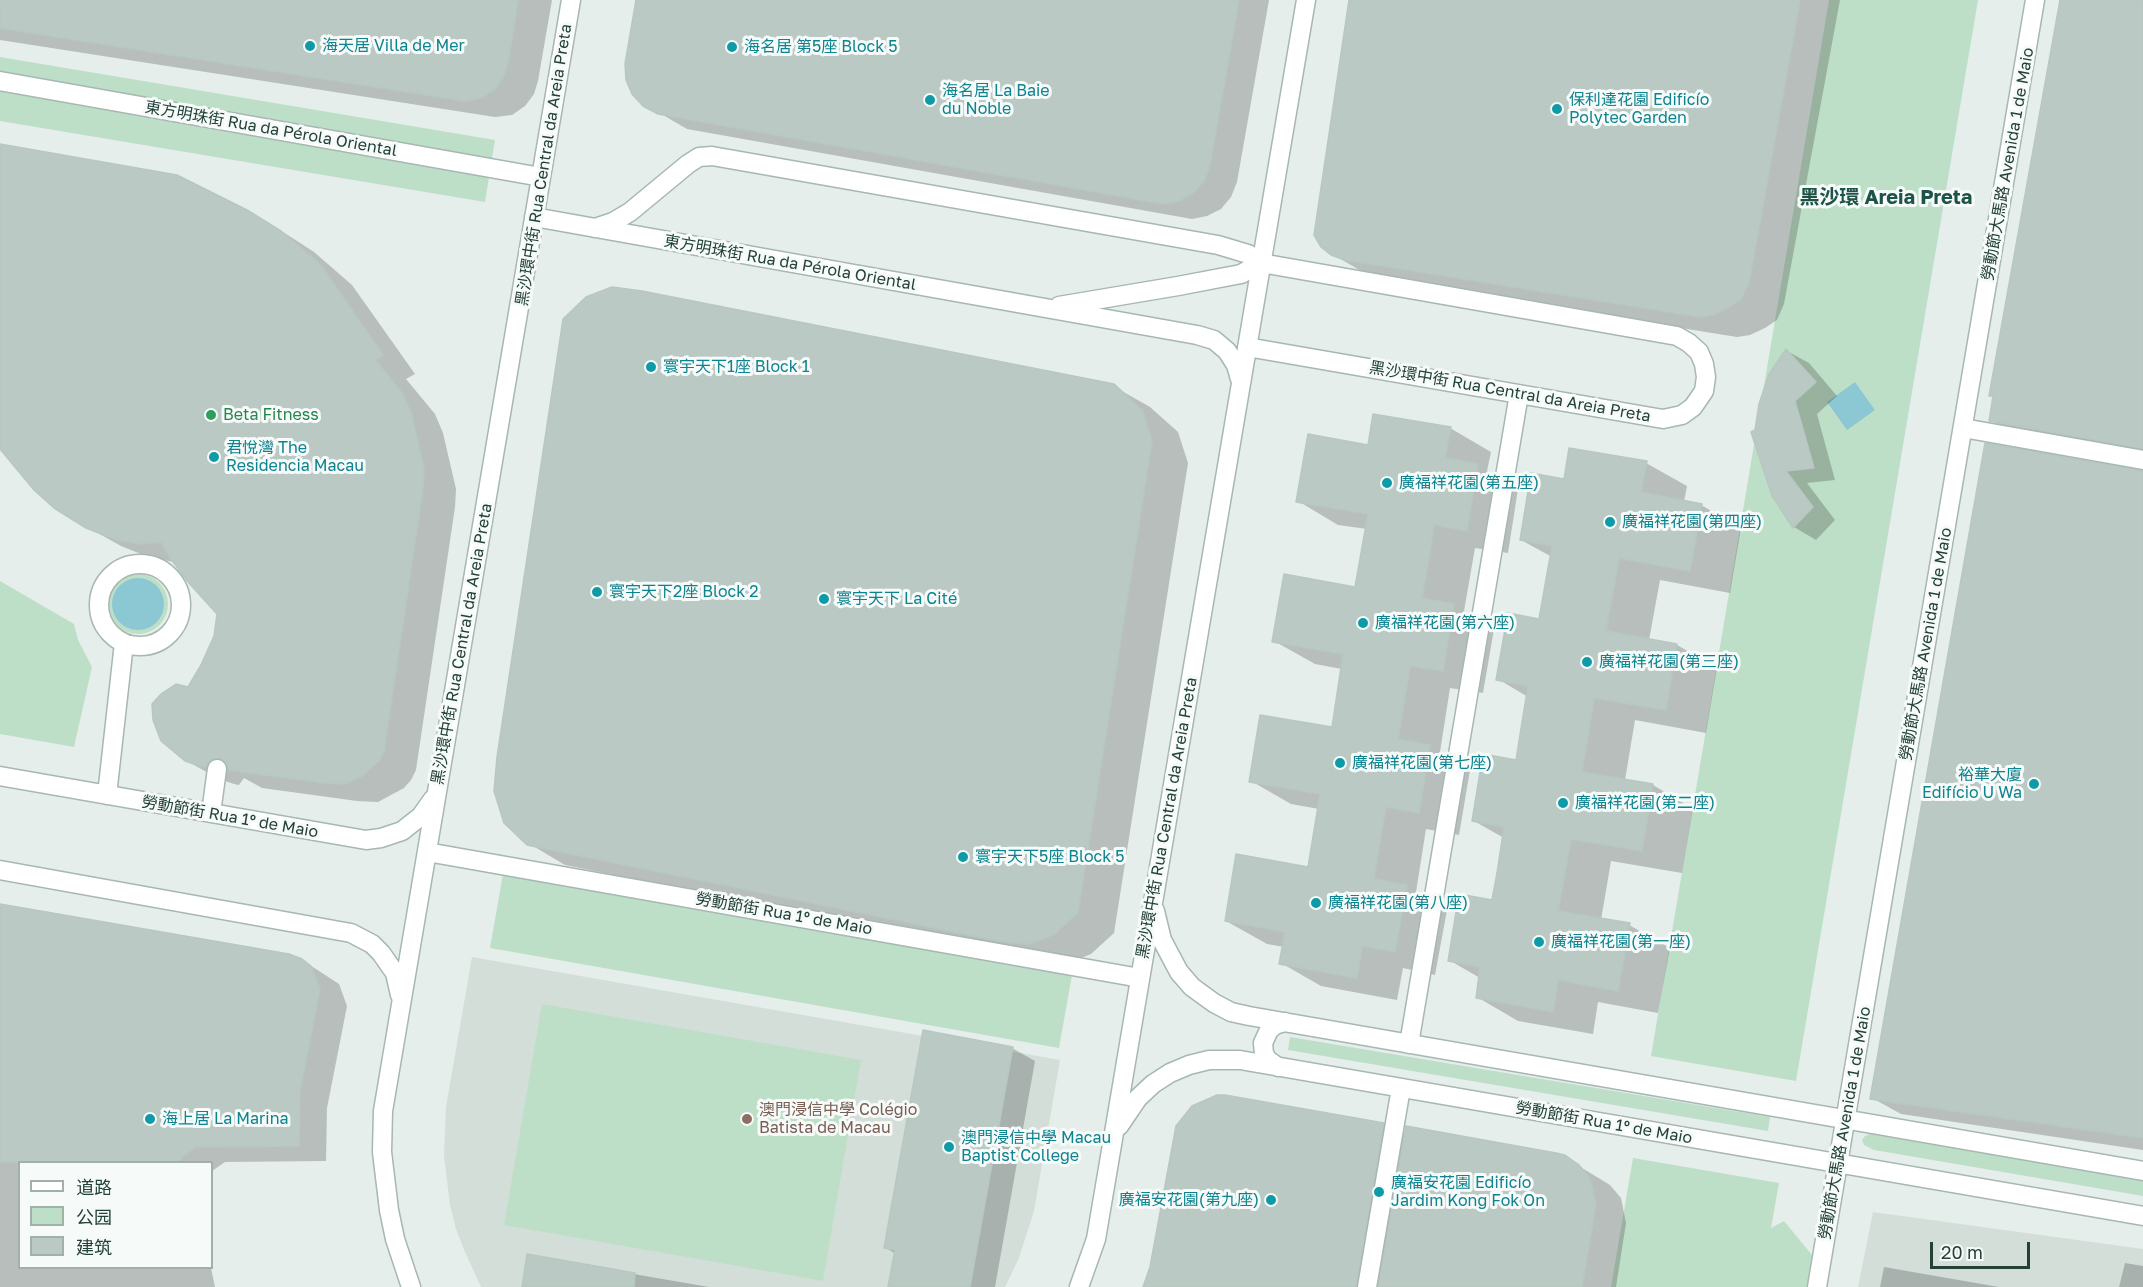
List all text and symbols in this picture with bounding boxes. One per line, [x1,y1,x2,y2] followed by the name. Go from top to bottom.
[512,23,576,307] street label: 黑沙環中街 Rua Central da Areia Preta
[322,36,465,56] place label: 海天居 Villa de Mer
[744,37,898,57] place label: 海名居 第5座 Block 5
[303,39,317,53] marker: 海天居 Villa de Mer
[725,40,739,54] marker: 海名居 第5座 Block 5
[1978,46,2038,282] street label: 勞動節大馬路 Avenida 1 de Maio
[942,81,1050,119] place label: 海名居 La Baie du Noble
[1569,90,1709,128] place label: 保利達花園 Edificío Polytec Garden
[923,93,937,107] marker: 海名居 La Baie du Noble
[144,97,398,161] street label: 東方明珠街 Rua da Pérola Oriental
[1550,102,1564,116] marker: 保利達花園 Edificío Polytec Garden
[1800,186,1972,210] district label: 黑沙環 Areia Preta
[663,231,917,295] street label: 東方明珠街 Rua da Pérola Oriental
[663,357,810,377] place label: 寰宇天下1座 Block 1
[1368,358,1652,426] street label: 黑沙環中街 Rua Central da Areia Preta
[644,360,658,374] marker: 寰宇天下1座 Block 1
[223,405,319,425] place label: Beta Fitness
[204,408,218,422] marker: Beta Fitness
[226,438,364,476] place label: 君悅灣 The Residencia Macau
[207,450,221,464] marker: 君悅灣 The Residencia Macau
[1399,473,1539,493] place label: 廣福祥花園(第五座)
[1380,476,1394,490] marker: 廣福祥花園(第五座)
[428,502,496,786] street label: 黑沙環中街 Rua Central da Areia Preta
[1622,512,1762,532] place label: 廣福祥花園(第四座)
[1603,515,1617,529] marker: 廣福祥花園(第四座)
[1896,526,1956,762] street label: 勞動節大馬路 Avenida 1 de Maio
[609,582,759,602] place label: 寰宇天下2座 Block 2
[590,585,604,599] marker: 寰宇天下2座 Block 2
[836,589,957,609] place label: 寰宇天下 La Cité
[817,592,831,606] marker: 寰宇天下 La Cité
[1375,613,1515,633] place label: 廣福祥花園(第六座)
[1356,616,1370,630] marker: 廣福祥花園(第六座)
[1599,652,1739,672] place label: 廣福祥花園(第三座)
[1580,655,1594,669] marker: 廣福祥花園(第三座)
[1133,676,1201,960] street label: 黑沙環中街 Rua Central da Areia Preta
[1352,753,1492,773] place label: 廣福祥花園(第七座)
[1333,756,1347,770] marker: 廣福祥花園(第七座)
[1922,765,2022,803] place label: 裕華大廈 Edifício U Wa
[2027,777,2041,791] marker: 裕華大廈 Edifício U Wa
[140,792,320,842] street label: 勞動節街 Rua 1º de Maio
[1575,793,1715,813] place label: 廣福祥花園(第二座)
[1556,796,1570,810] marker: 廣福祥花園(第二座)
[975,847,1125,867] place label: 寰宇天下5座 Block 5
[956,850,970,864] marker: 寰宇天下5座 Block 5
[694,889,874,939] street label: 勞動節街 Rua 1º de Maio
[1328,893,1468,913] place label: 廣福祥花園(第八座)
[1309,896,1323,910] marker: 廣福祥花園(第八座)
[1551,932,1691,952] place label: 廣福祥花園(第一座)
[1532,935,1546,949] marker: 廣福祥花園(第一座)
[1815,1005,1875,1241] street label: 勞動節大馬路 Avenida 1 de Maio
[1514,1098,1694,1148] street label: 勞動節街 Rua 1º de Maio
[759,1100,917,1138] place label: 澳門浸信中學 Colégio Batista de Macau
[162,1109,289,1129] place label: 海上居 La Marina
[143,1112,157,1126] marker: 海上居 La Marina
[740,1112,754,1126] marker: 澳門浸信中學 Colégio Batista de Macau
[961,1128,1111,1166] place label: 澳門浸信中學 Macau Baptist College
[942,1140,956,1154] marker: 澳門浸信中學 Macau Baptist College
[18,1161,213,1269] legend
[1391,1173,1545,1211] place label: 廣福安花園 Edificío Jardim Kong Fok On
[76,1176,112,1198] text: 道路
[1372,1185,1386,1199] marker: 廣福安花園 Edificío Jardim Kong Fok On
[1119,1190,1259,1210] place label: 廣福安花園(第九座)
[1264,1193,1278,1207] marker: 廣福安花園(第九座)
[76,1206,112,1228] text: 公园
[1933,1230,2034,1268] scale bar
[76,1236,112,1258] text: 建筑
[1941,1241,1983,1263] text: 20 m

